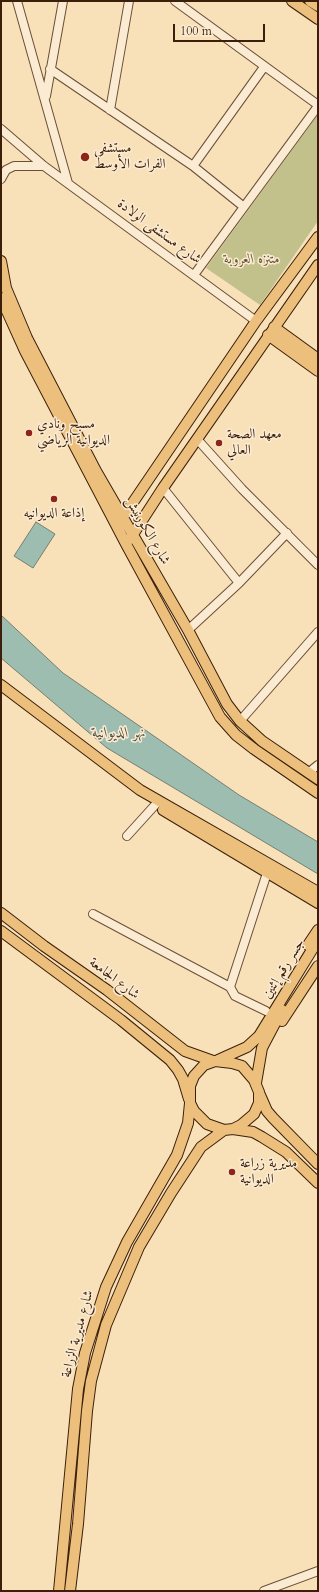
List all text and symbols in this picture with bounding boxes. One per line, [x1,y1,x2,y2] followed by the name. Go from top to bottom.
[175,16,267,42] scale bar
[180,23,212,39] text: 100 m
[94,141,165,174] place label: مستشفى الفرات الأوسط
[79,151,91,163] marker: مستشفى الفرات الأوسط
[114,196,204,268] street label: شارع مستشفى الولادة
[224,252,280,268] park label: متنزه العروبة
[37,417,110,450] place label: مسبح ونادي الديوانية الرياضي
[227,427,282,460] place label: معهد الصحة العالي
[24,428,34,438] marker: مسبح ونادي الديوانية الرياضي
[214,438,224,448] marker: معهد الصحة العالي
[49,494,59,504] marker: إذاعة الديوانيه
[121,494,173,568] street label: شارع الكورنيش
[24,506,84,522] place label: إذاعة الديوانيه
[92,725,146,743] water label: نهر الديوانية
[259,936,309,1002] street label: جسر رقم إثنين
[85,955,143,1003] street label: شارع الجامعة
[240,1156,297,1188] place label: مديرية زراعة الديوانية
[227,1167,237,1177] marker: مديرية زراعة الديوانية
[58,1288,98,1380] street label: شارع مديرية الزراعة

